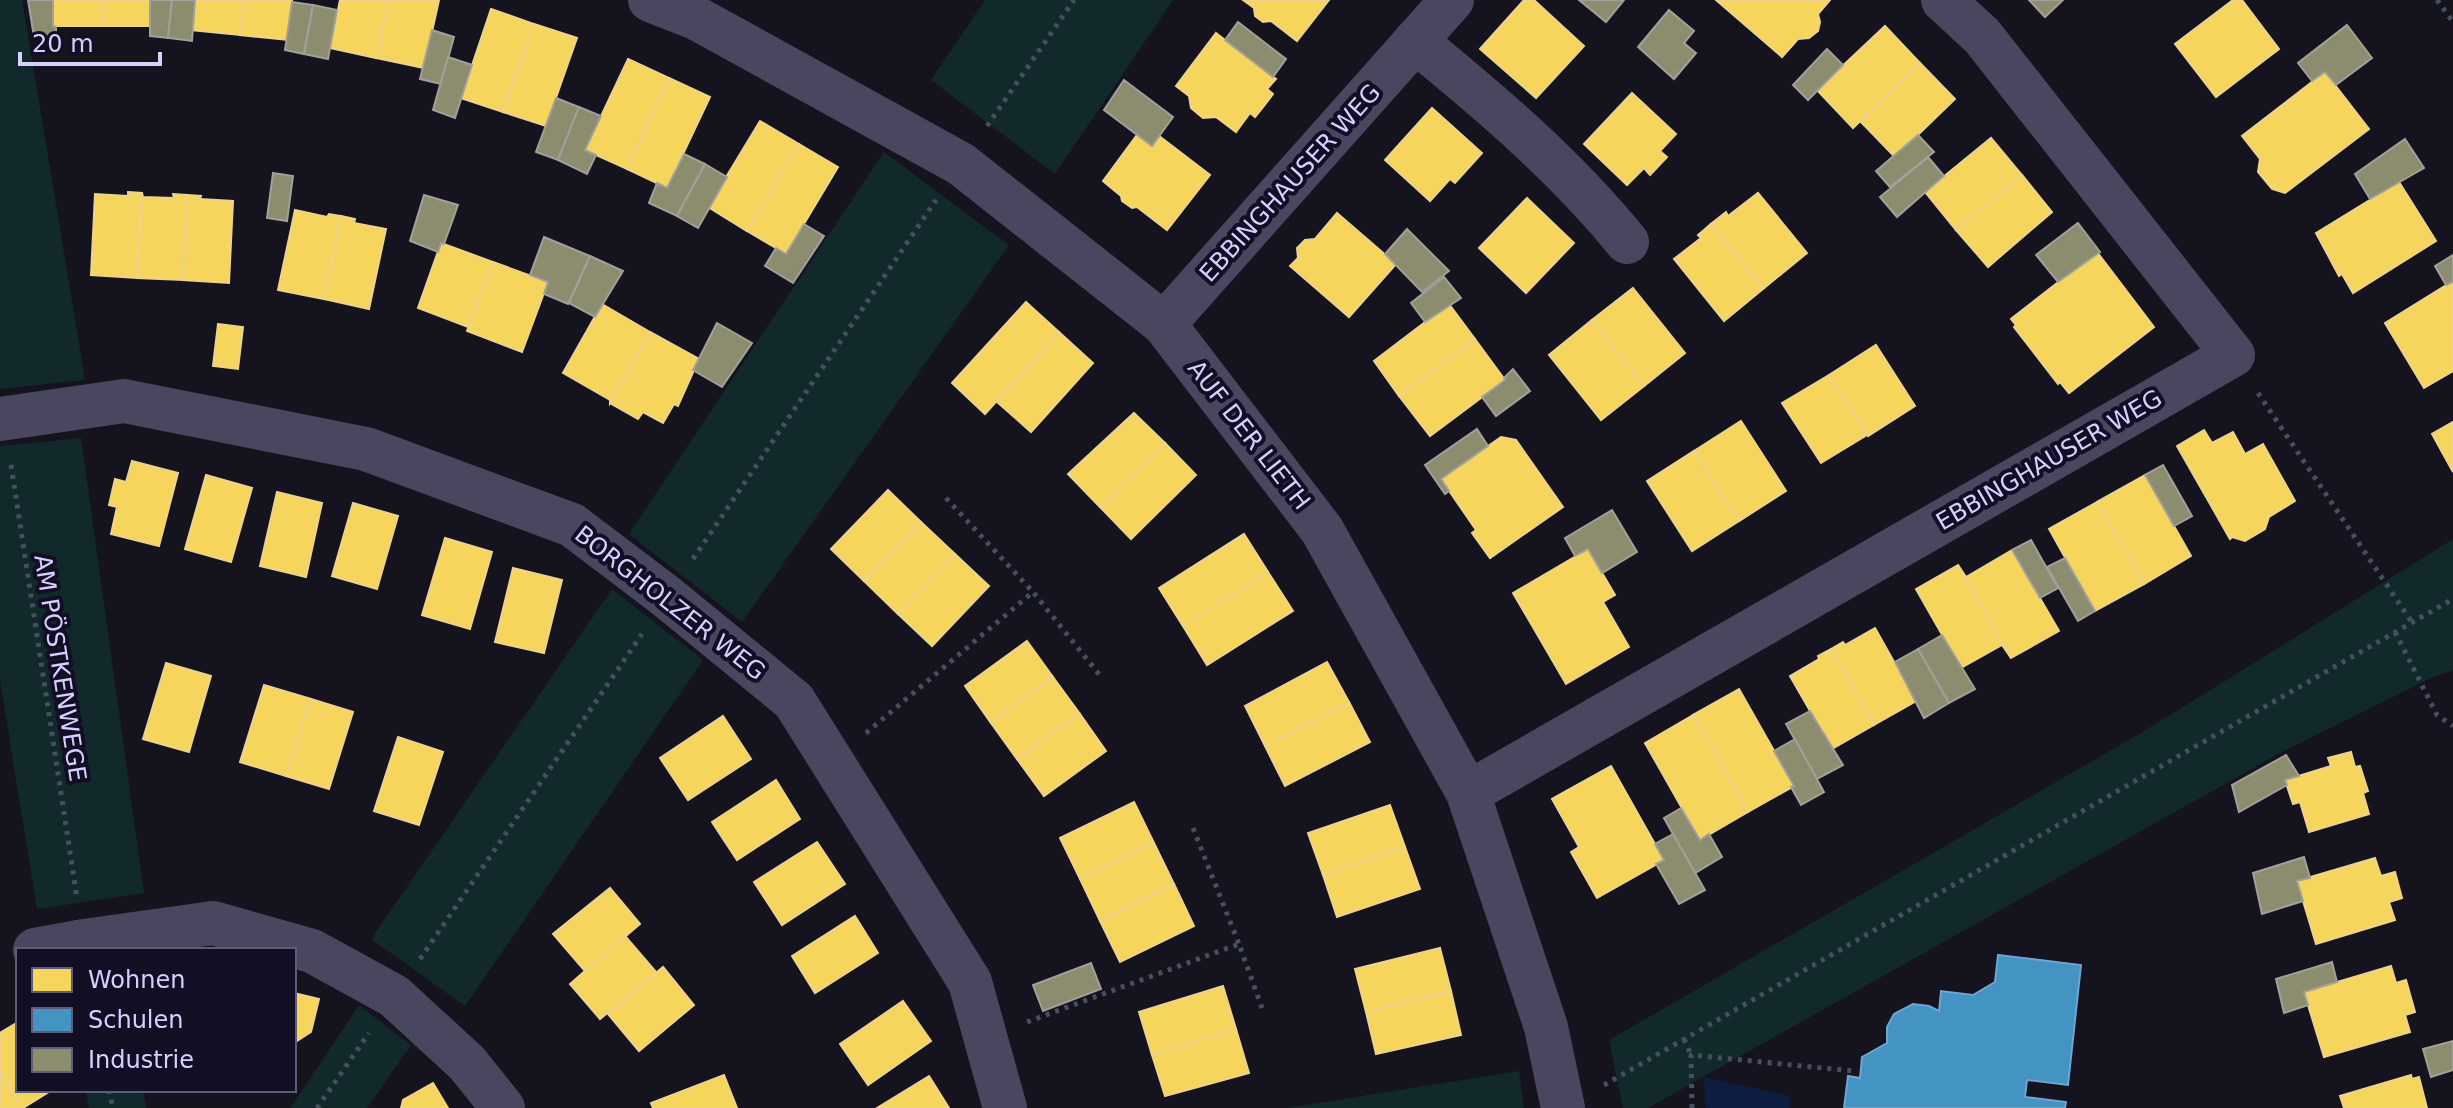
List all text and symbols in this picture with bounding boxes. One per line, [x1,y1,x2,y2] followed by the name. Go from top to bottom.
[20,16,160,66] scale bar
[32,30,94,58] text: 20 m
[1194,79,1386,287] street label: EBBINGHAUSER WEG
[1182,355,1316,515] street label: AUF DER LIETH
[1931,384,2167,536] street label: EBBINGHAUSER WEG
[569,520,771,686] street label: BORGHOLZER WEG
[28,552,93,784] street label: AM PÖSTKENWEGE
[16,948,296,1092] legend
[88,966,185,994] text: Wohnen
[88,1006,184,1034] text: Schulen
[88,1046,194,1074] text: Industrie

